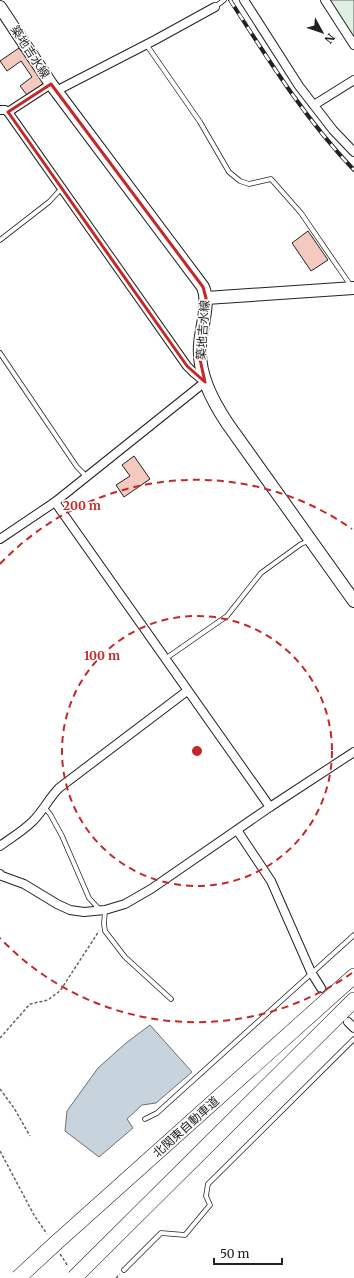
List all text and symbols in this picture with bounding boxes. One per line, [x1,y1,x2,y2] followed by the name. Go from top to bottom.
[302,12,342,52] north arrow
[8,22,53,81] street label: 築地吉水線
[321,31,338,46] text: N
[193,300,212,360] street label: 築地吉水線
[63,498,101,513] text: 200 m
[84,648,120,663] text: 100 m
[190,744,204,758] centre of rings
[149,1093,222,1160] street label: 北関東自動車道
[214,1240,282,1266] scale bar
[220,1246,249,1261] text: 50 m

